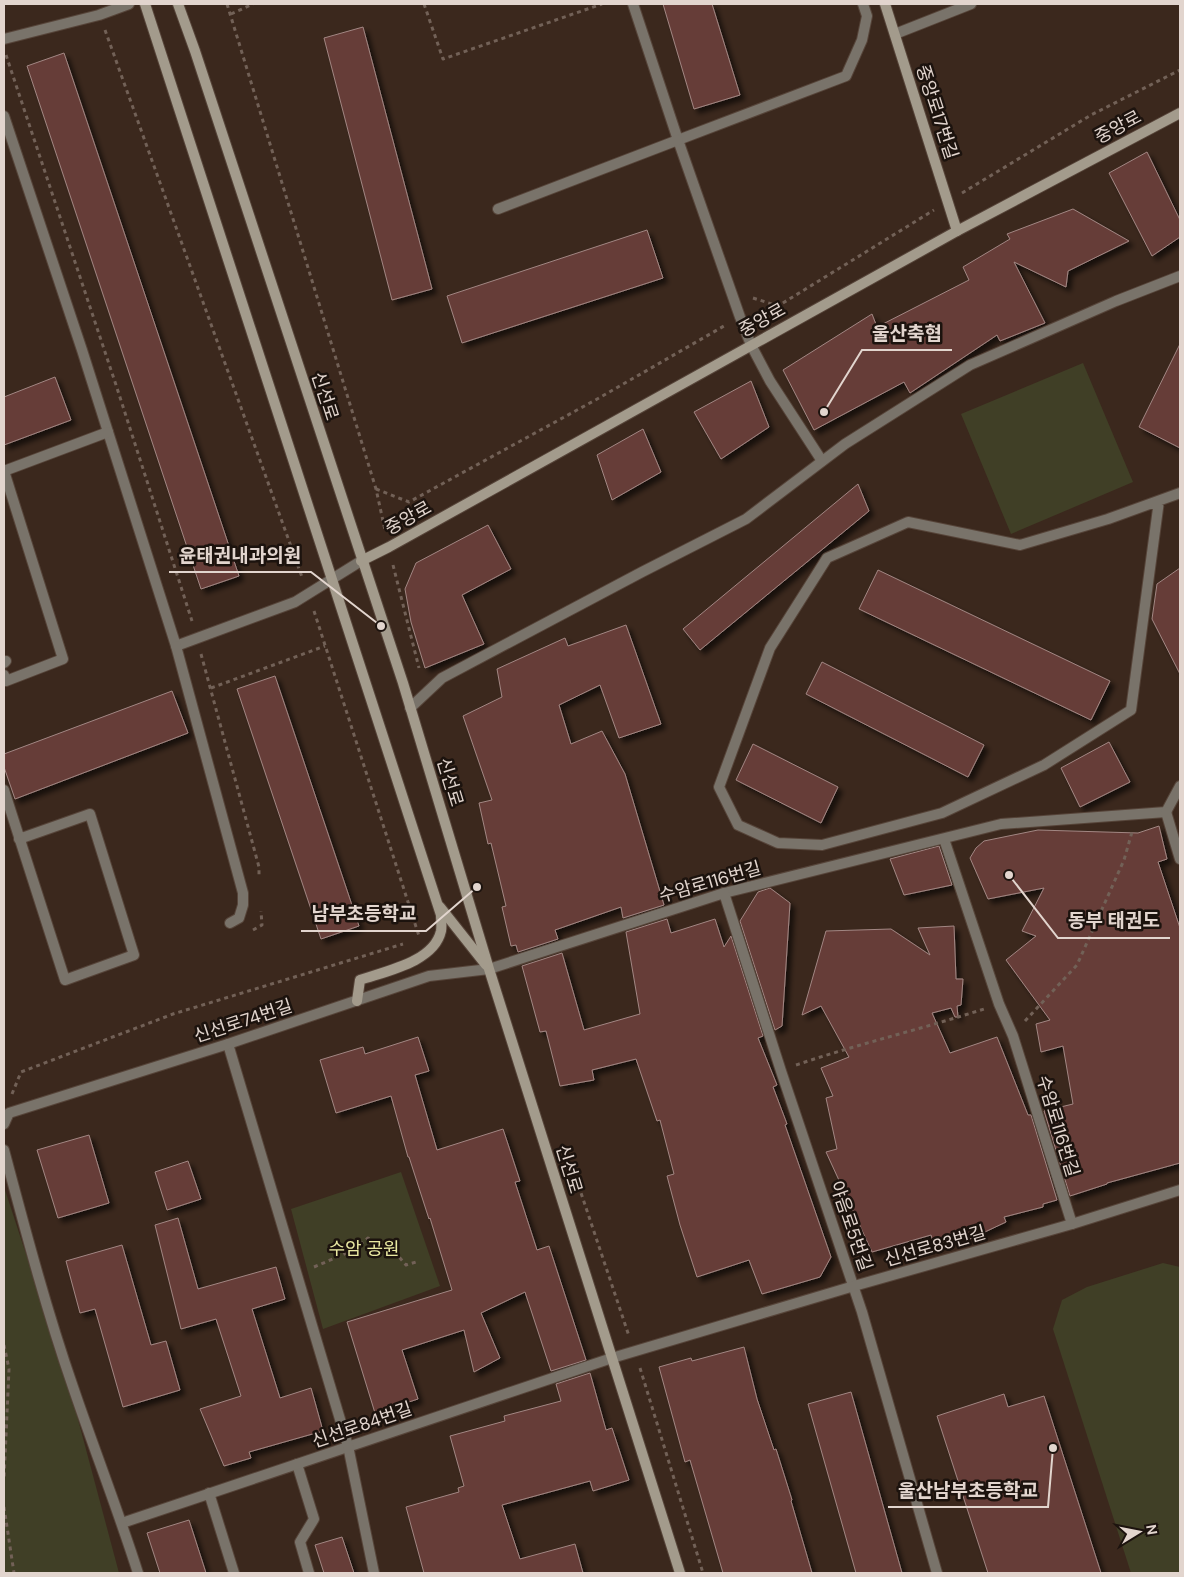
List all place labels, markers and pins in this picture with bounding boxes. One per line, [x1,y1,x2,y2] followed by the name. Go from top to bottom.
[862,316,952,350] callout: 울산축협
[169,538,311,572] callout: 윤태권내과의원
[301,897,426,931] callout: 남부초등학교
[1058,904,1170,938] callout: 동부 태권도
[888,1473,1048,1507] callout: 울산남부초등학교

